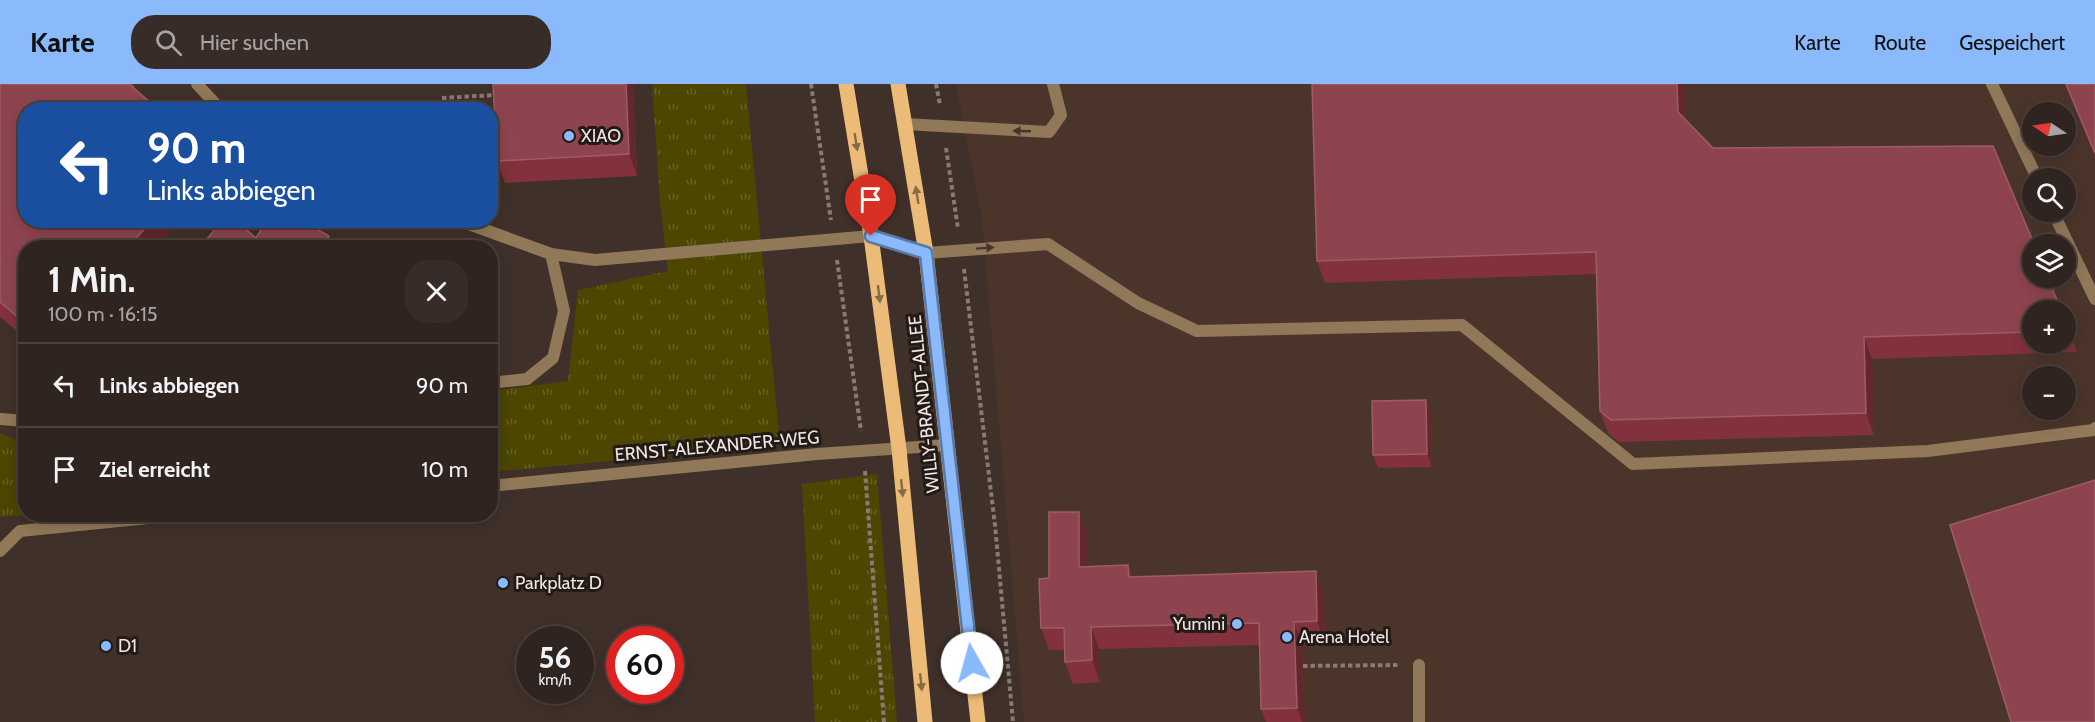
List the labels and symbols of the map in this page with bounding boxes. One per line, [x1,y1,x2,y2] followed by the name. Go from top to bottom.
[2022,102,2076,156] north arrow
[581,125,621,147] place label: XIAO
[1013,127,1032,136] one-way arrow
[562,129,576,143] marker: XIAO
[851,132,860,151] one-way arrow
[845,174,896,236] pin
[912,185,921,204] one-way arrow
[975,244,994,253] one-way arrow
[874,285,883,304] one-way arrow
[904,314,944,494] street label: WILLY-BRANDT-ALLEE
[614,426,820,466] street label: ERNST-ALEXANDER-WEG
[897,478,907,497] one-way arrow
[515,572,602,594] place label: Parkplatz D
[496,576,510,590] marker: Parkplatz D
[1172,613,1225,635] place label: Yumini
[1230,617,1244,631] marker: Yumini
[606,626,684,704] speed limit sign: 60
[1299,626,1390,648] place label: Arena Hotel
[1280,630,1294,644] marker: Arena Hotel
[940,631,1004,695] position arrow
[118,635,137,657] place label: D1
[99,639,113,653] marker: D1
[917,672,926,691] one-way arrow

